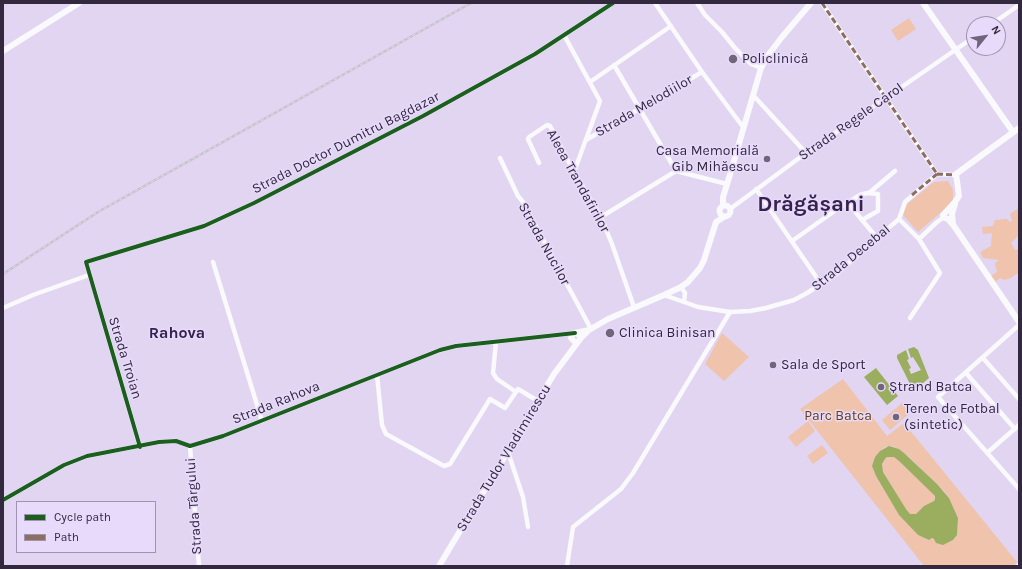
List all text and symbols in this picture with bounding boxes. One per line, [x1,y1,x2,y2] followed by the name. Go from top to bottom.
[966,16,1006,56] north arrow
[988,24,1004,37] text: N
[742,51,808,67] place label: Policlinică
[727,53,739,65] marker: Policlinică
[592,71,696,141] street label: Strada Melodiilor
[795,80,907,164] street label: Strada Regele Carol
[249,88,443,198] street label: Strada Doctor Dumitru Bagdazar
[543,126,613,236] street label: Aleea Trandafirilor
[656,143,759,176] place label: Casa Memorială Gib Mihăescu
[762,154,772,164] marker: Casa Memorială Gib Mihăescu
[757,192,865,218] district label: Drăgășani
[514,200,574,288] street label: Strada Nucilor
[808,221,894,295] street label: Strada Decebal
[105,315,145,401] street label: Strada Troian
[149,323,205,343] district label: Rahova
[619,325,716,341] place label: Clinica Binisan
[604,327,616,339] marker: Clinica Binisan
[781,357,866,373] place label: Sala de Sport
[768,360,778,370] marker: Sala de Sport
[230,378,322,428] street label: Strada Rahova
[889,379,972,395] place label: Ștrand Batca
[453,381,555,535] street label: Strada Tudor Vladimirescu
[876,382,886,392] marker: Ștrand Batca
[904,401,1000,434] place label: Teren de Fotbal (sintetic)
[804,408,872,424] park label: Parc Batca
[891,412,901,422] marker: Teren de Fotbal (sintetic)
[182,457,206,555] street label: Strada Târgului
[16,501,156,553] legend
[54,510,111,524] text: Cycle path
[54,530,79,544] text: Path

